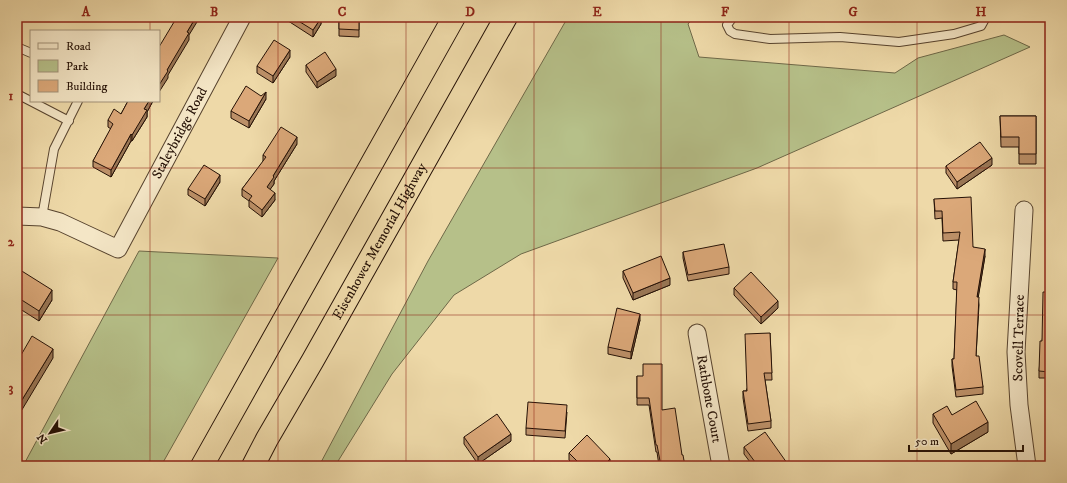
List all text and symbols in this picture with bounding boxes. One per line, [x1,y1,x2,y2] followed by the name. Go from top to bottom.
[81,4,91,20] text: A
[210,4,218,20] text: B
[338,4,347,20] text: C
[465,4,475,20] text: D
[592,4,602,20] text: E
[721,4,730,20] text: F
[848,4,858,20] text: G
[976,4,987,20] text: H
[30,30,160,102] legend
[66,39,91,54] text: Road
[66,59,88,74] text: Park
[66,79,107,94] text: Building
[148,84,212,182] street label: Staleybridge Road
[9,88,14,104] text: 1
[329,159,431,323] street label: Eisenhower Memorial Highway
[8,234,15,250] text: 2
[1009,294,1029,381] street label: Scovell Terrace
[692,353,726,445] street label: Rathbone Court
[9,380,14,396] text: 3
[30,413,70,453] north arrow
[909,427,1023,453] scale bar
[34,430,51,446] text: N
[915,434,939,449] text: 50 m

